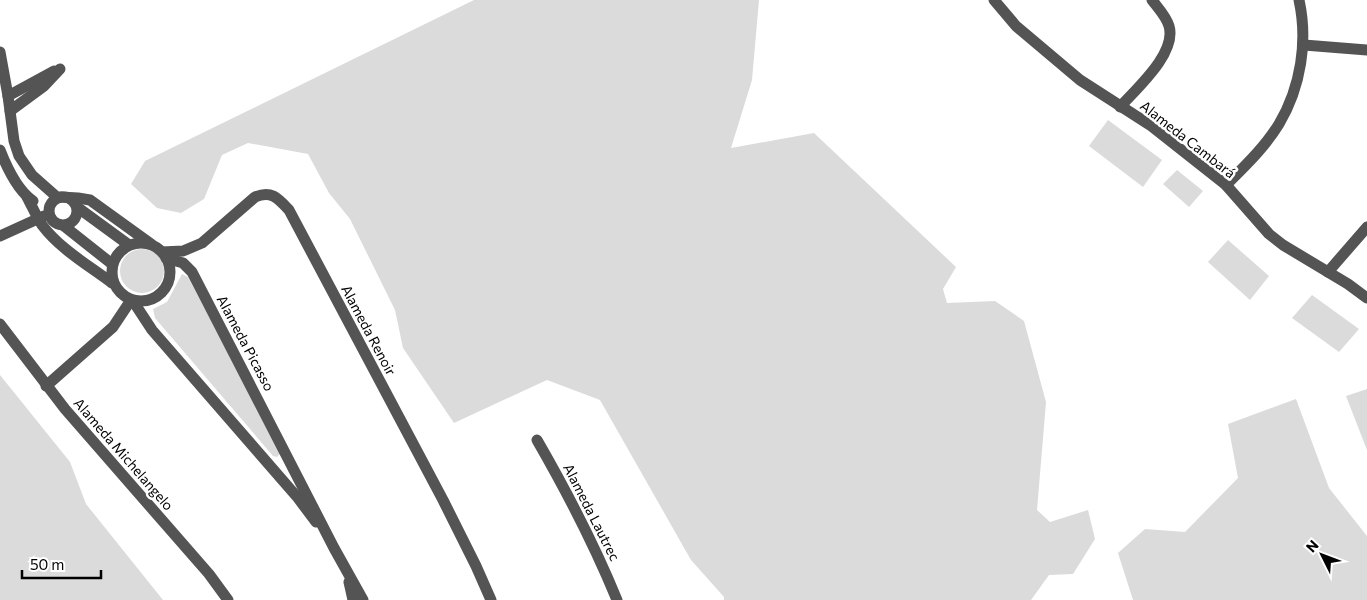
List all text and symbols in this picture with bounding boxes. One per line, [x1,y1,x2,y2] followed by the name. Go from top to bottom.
[1137,97,1239,181] street label: Alameda Cambará
[338,282,400,379] street label: Alameda Renoir
[214,292,278,394] street label: Alameda Picasso
[71,394,177,514] street label: Alameda Michelangelo
[560,461,624,563] street label: Alameda Lautrec
[1297,530,1347,580] north arrow
[1302,536,1322,556] text: N
[22,548,101,580] scale bar
[30,555,64,573] text: 50 m

